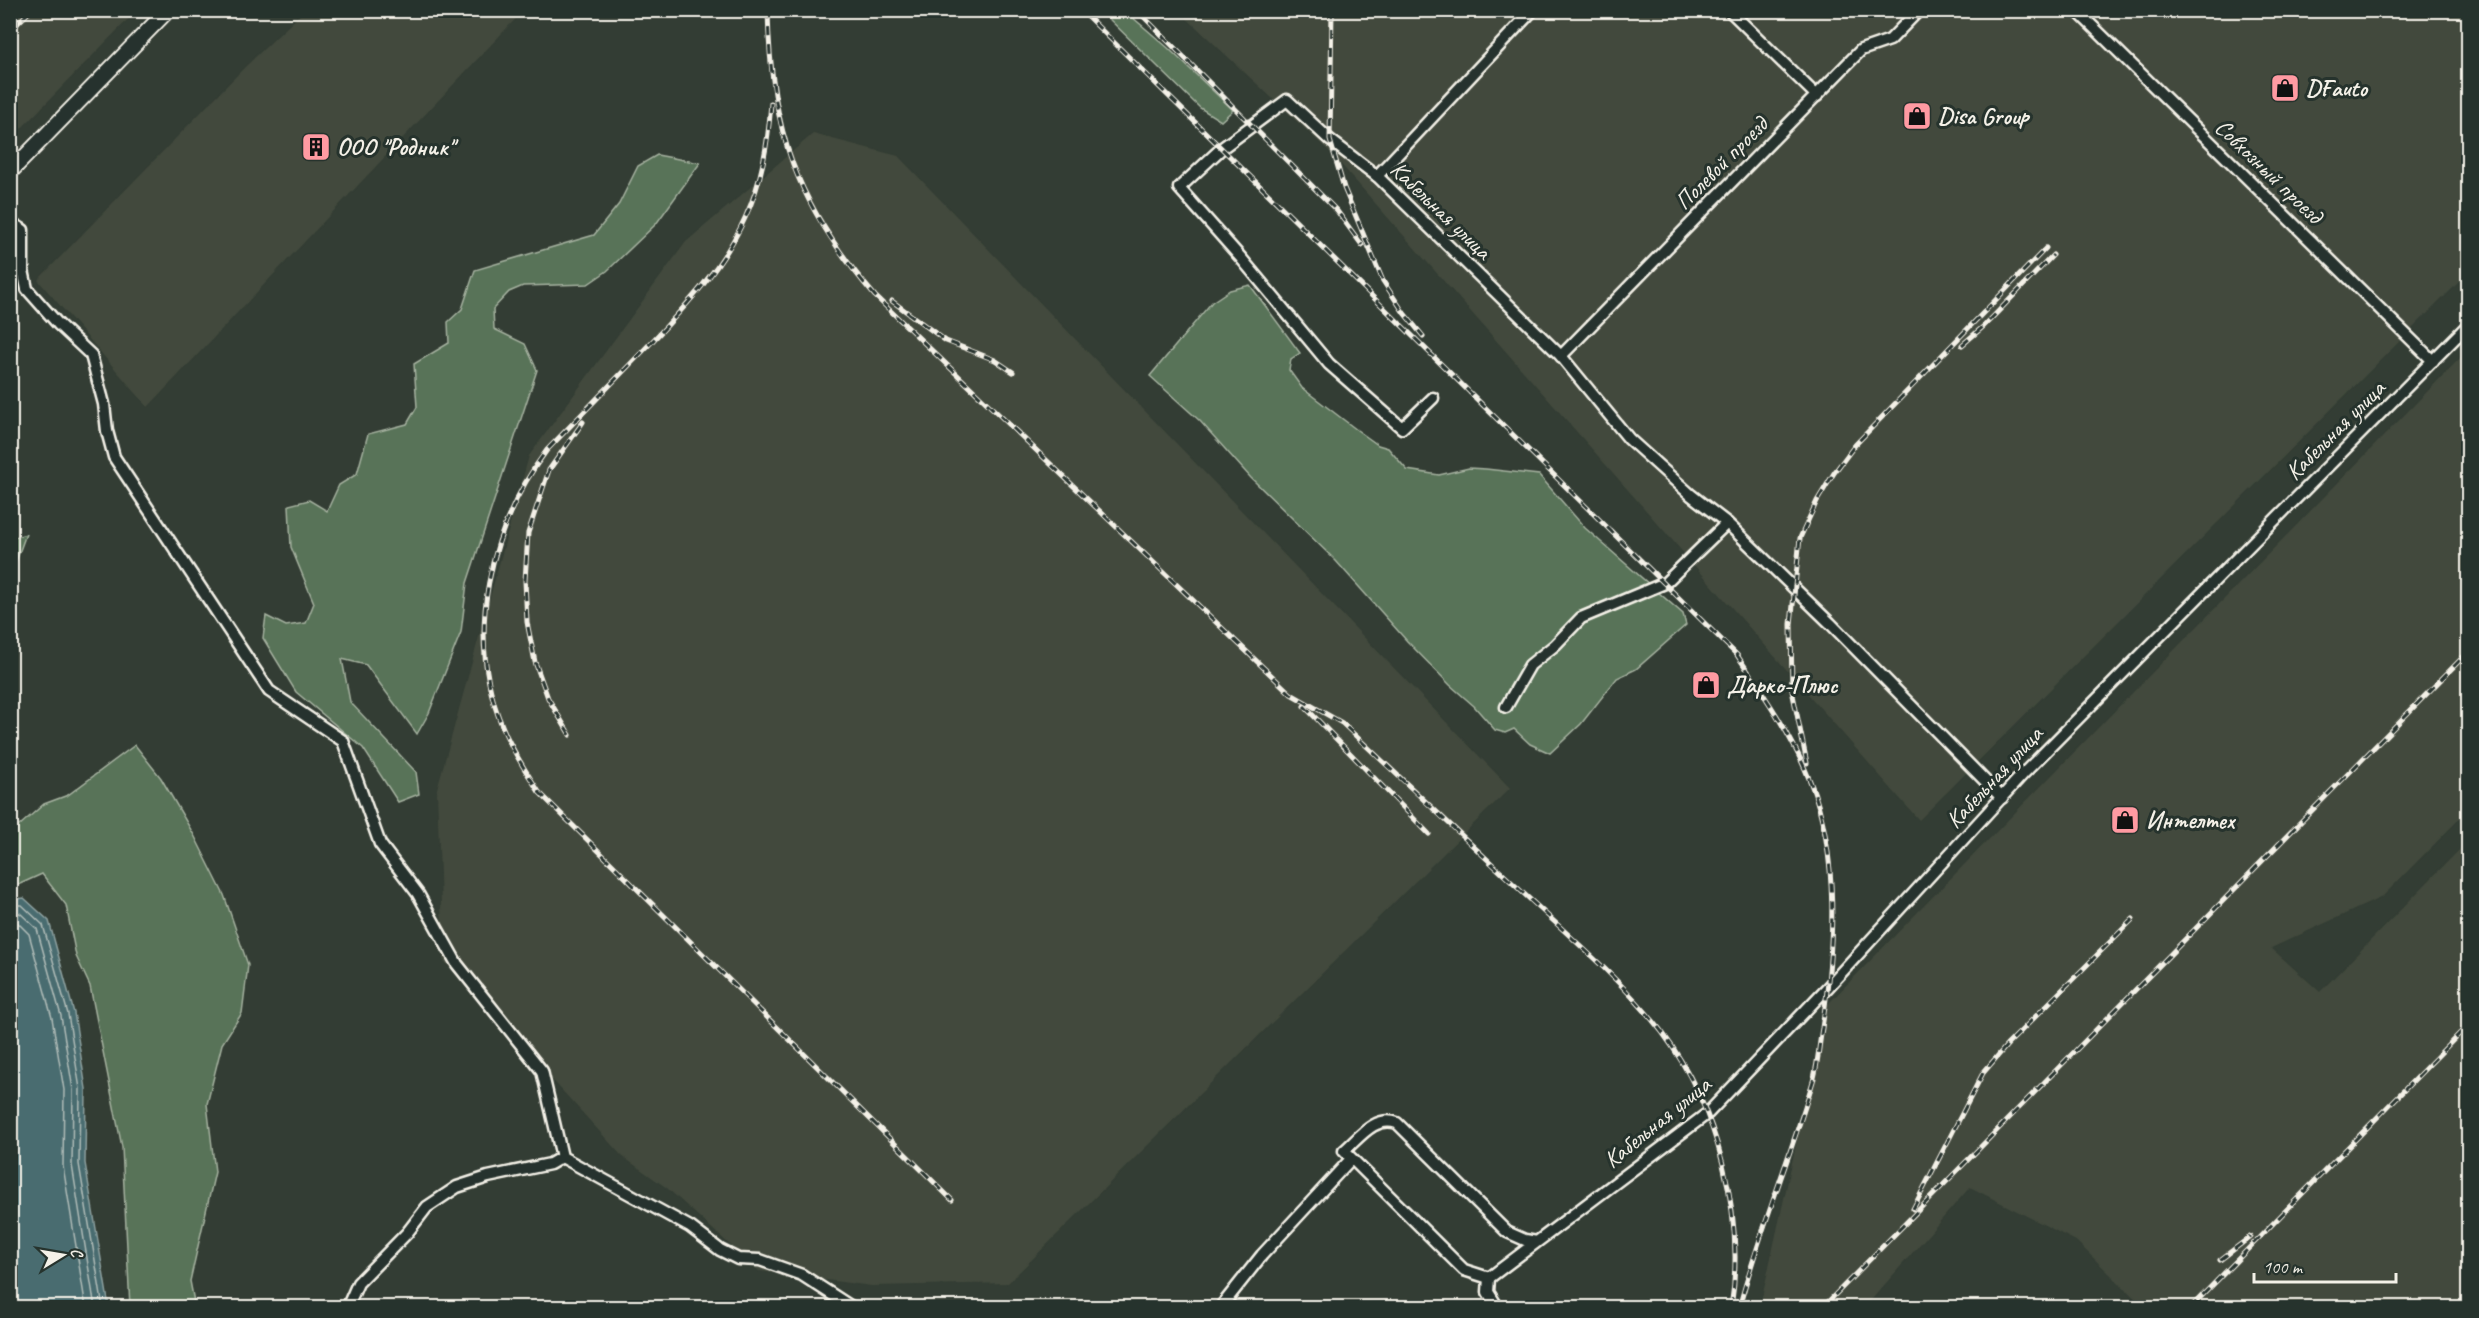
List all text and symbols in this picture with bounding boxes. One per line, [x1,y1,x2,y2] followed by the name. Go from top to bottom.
[2269,72,2301,104] shop icon: DFauto
[2306,73,2369,103] place label: DFauto
[1901,100,1933,132] shop icon: Disa Group
[1938,101,2031,131] place label: Disa Group
[1668,108,1776,216] street label: Полевой проезд
[2209,112,2331,232] street label: Совхозный проезд
[300,131,332,163] building icon: ООО "Родник"
[337,132,459,162] place label: ООО "Родник"
[1384,154,1499,267] street label: Кабельная улица
[2279,373,2392,486] street label: Кабельная улица
[1690,669,1722,701] shop icon: Дарко-Плюс
[1727,670,1839,700] place label: Дарко-Плюс
[1939,718,2050,835] street label: Кабельная улица
[2109,804,2141,836] shop icon: Интелтех
[2146,805,2237,835] place label: Интелтех
[1597,1069,1718,1174] street label: Кабельная улица
[33,1225,93,1285] north arrow
[2254,1246,2396,1284] scale bar
[66,1247,88,1260] text: С
[2263,1256,2304,1278] text: 100 m

